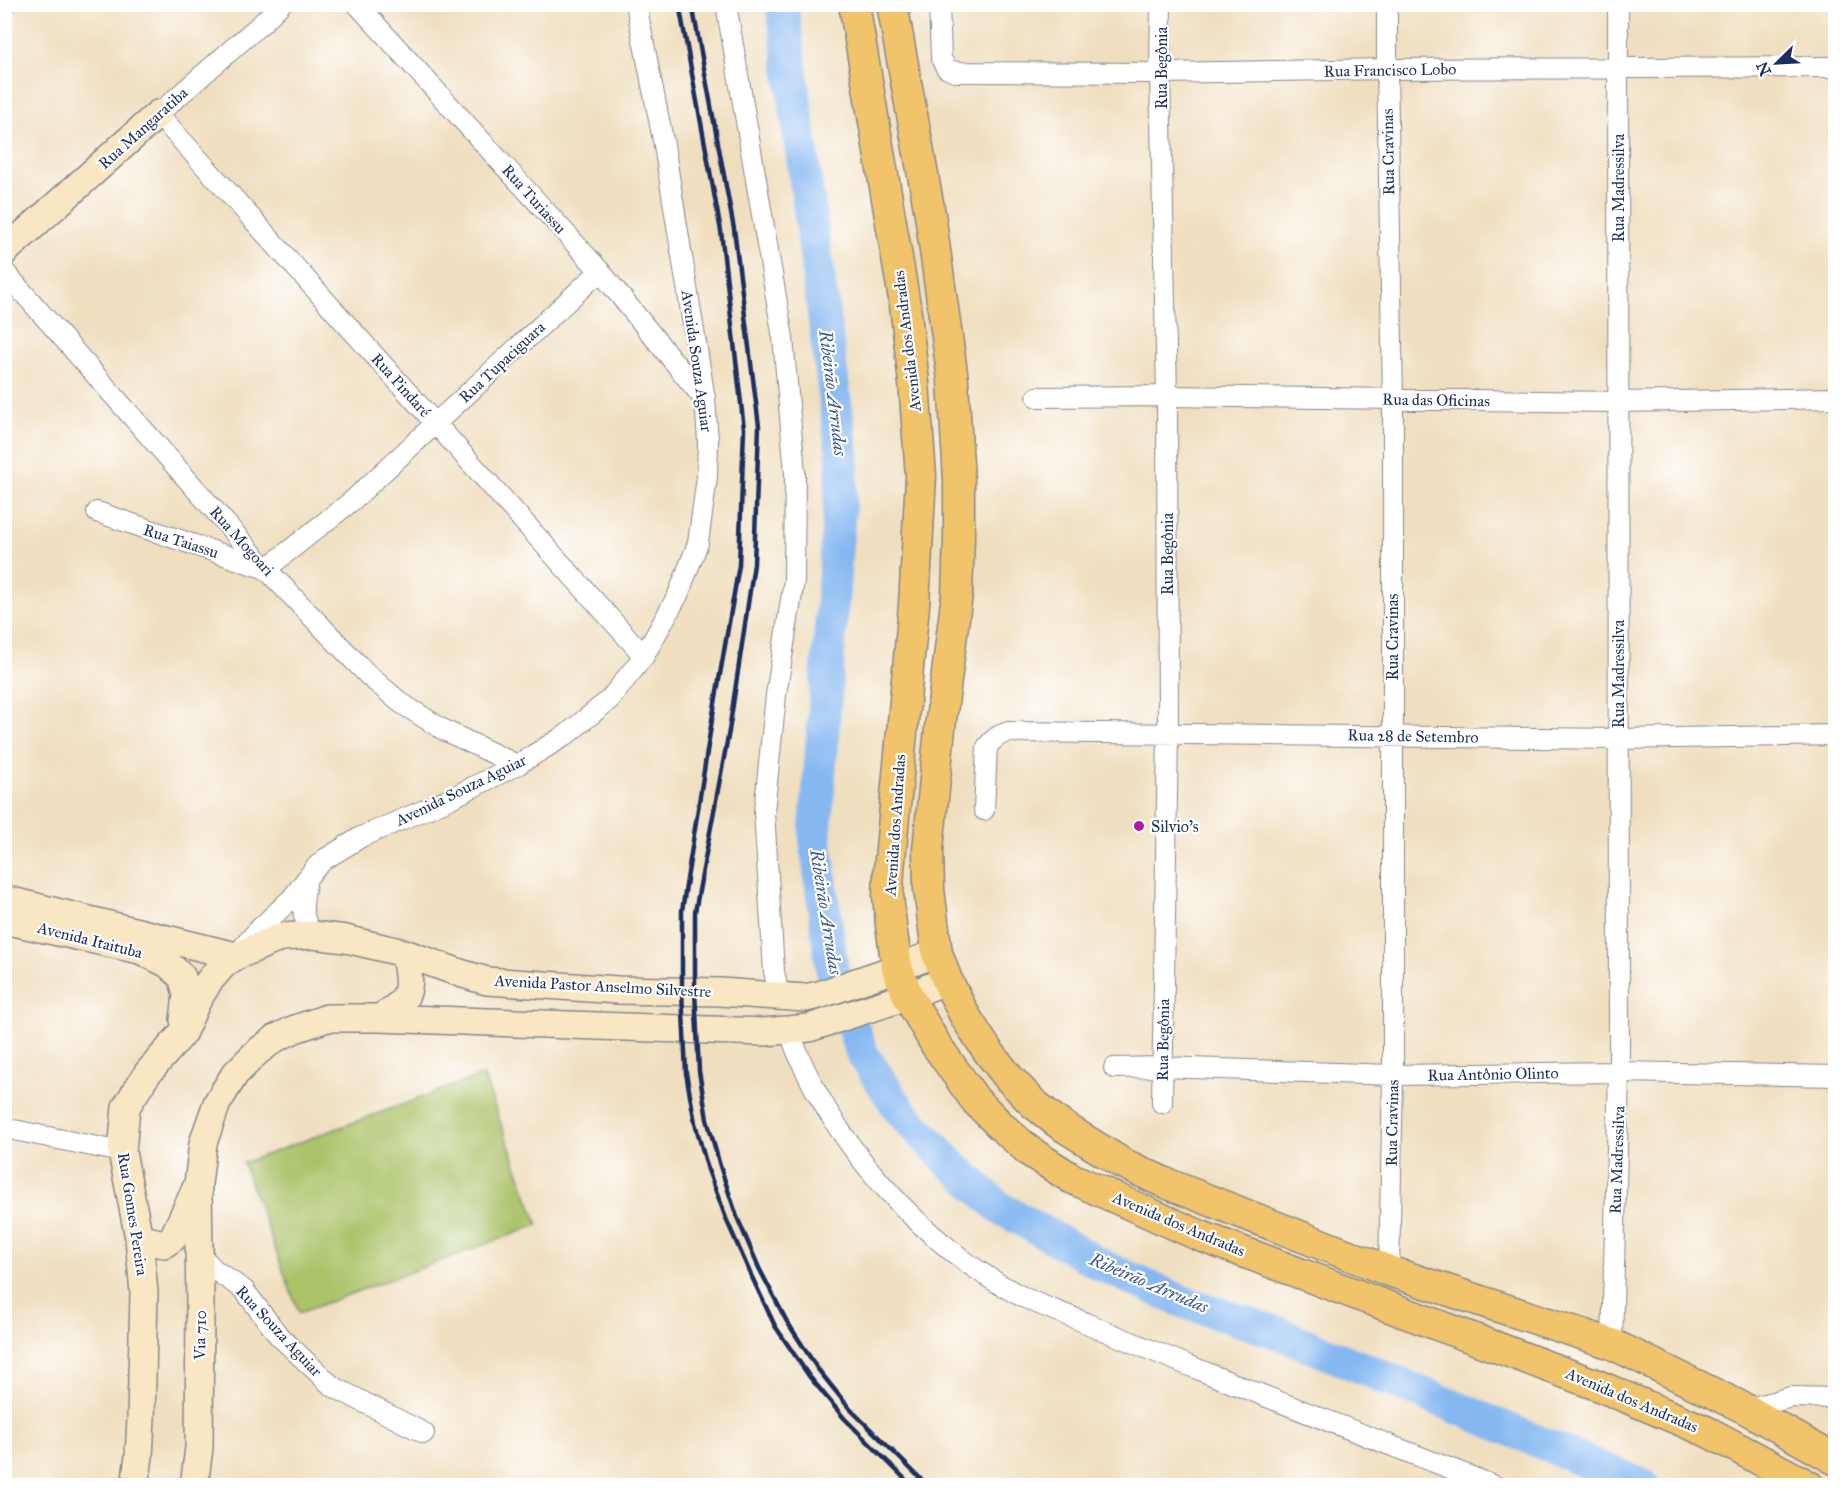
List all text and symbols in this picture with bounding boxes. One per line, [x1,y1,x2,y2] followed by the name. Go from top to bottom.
[1152,26,1172,109] street label: Rua Begônia
[1747,33,1807,93] north arrow
[1752,58,1775,79] text: N
[1324,59,1456,81] street label: Rua Francisco Lobo
[95,83,192,174] street label: Rua Mangaratiba
[1378,108,1398,196] street label: Rua Cravinas
[1609,134,1628,242] street label: Rua Madressilva
[498,161,570,238] street label: Rua Turiassu
[889,269,925,414] street label: Avenida dos Andradas
[677,288,716,433] street label: Avenida Souza Aguiar
[455,317,550,407] street label: Rua Tupaciguara
[814,328,852,458] water label: Ribeirão Arrudas
[367,349,435,421] street label: Rua Pindaré
[1382,390,1490,410] street label: Rua das Oficinas
[205,502,279,581] street label: Rua Mogoari
[1158,512,1178,595] street label: Rua Begônia
[141,520,221,562] street label: Rua Taiassu
[1383,593,1402,680] street label: Rua Cravinas
[1609,620,1628,728] street label: Rua Madressilva
[1347,725,1479,747] street label: Rua 28 de Setembro
[392,750,530,831] street label: Avenida Souza Aguiar
[881,753,909,897] street label: Avenida dos Andradas
[1151,817,1199,836] place label: Silvio's
[1132,819,1146,833] marker: Silvio's
[805,847,847,977] water label: Ribeirão Arrudas
[35,918,145,962] street label: Avenida Itaituba
[493,971,712,1001] street label: Avenida Pastor Anselmo Silvestre
[1153,998,1174,1081] street label: Rua Begônia
[1427,1063,1559,1085] street label: Rua Antônio Olinto
[1382,1079,1402,1167] street label: Rua Cravinas
[1606,1105,1628,1214] street label: Rua Madressilva
[114,1151,152,1277] street label: Rua Gomes Pereira
[1109,1187,1248,1261] street label: Avenida dos Andradas
[1086,1248,1212,1318] water label: Ribeirão Arrudas
[231,1282,326,1381] street label: Rua Souza Aguiar
[190,1310,210,1361] street label: Via 710
[1562,1363,1701,1437] street label: Avenida dos Andradas

